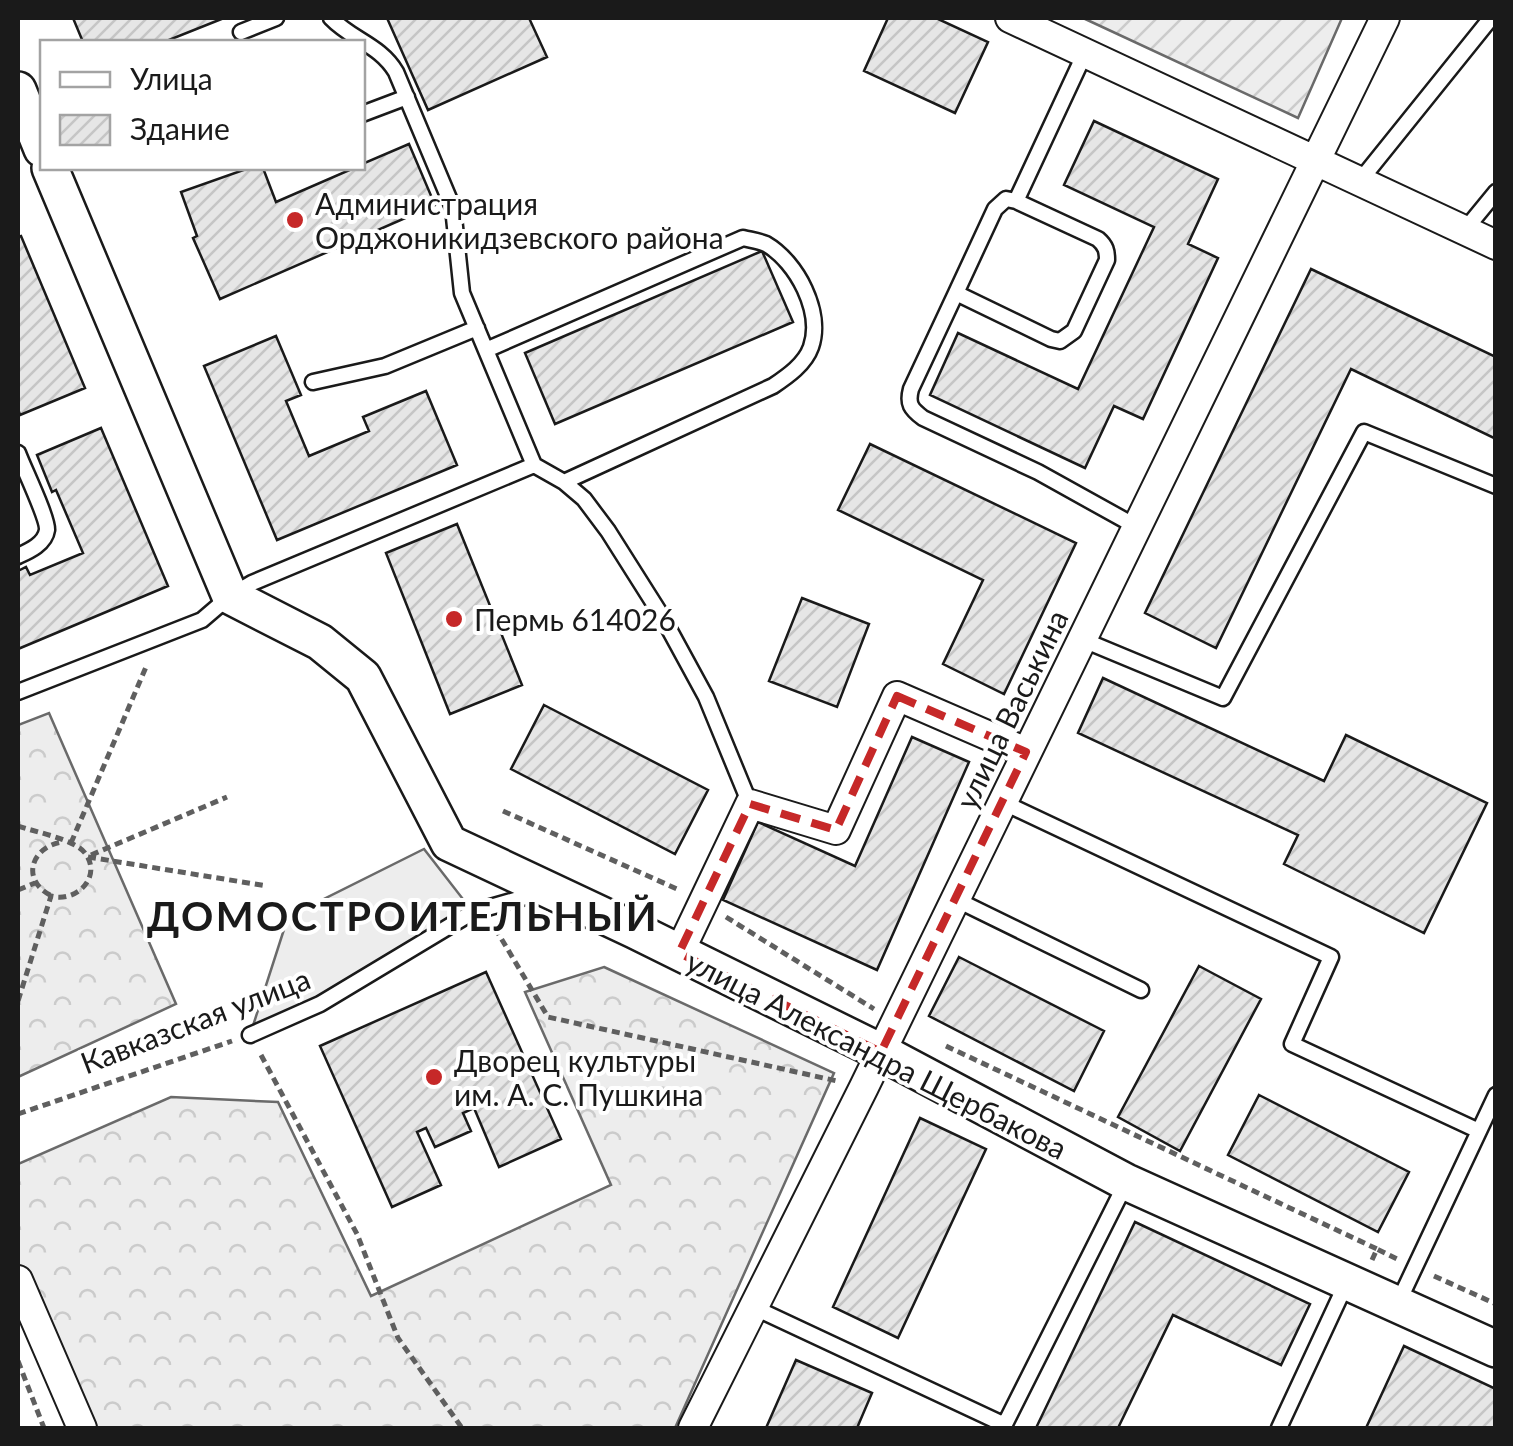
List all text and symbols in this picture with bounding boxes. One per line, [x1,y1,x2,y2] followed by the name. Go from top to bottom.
[40,40,365,170] legend
[130,60,213,96] text: Улица
[130,110,230,146] text: Здание
[315,185,724,255] place label: Администрация Орджоникидзевского района
[284,209,306,231] marker: Администрация Орджоникидзевского района
[474,601,676,637] place label: Пермь 614026
[947,604,1075,814] street label: улица Васькина
[443,608,465,630] marker: Пермь 614026
[147,892,659,940] district label: ДОМОСТРОИТЕЛЬНЫЙ
[681,942,1073,1166] street label: улица Александра Щербакова
[75,960,315,1080] street label: Кавказская улица
[454,1042,703,1112] place label: Дворец культуры им. А. С. Пушкина
[423,1066,445,1088] marker: Дворец культуры им. А. С. Пушкина

